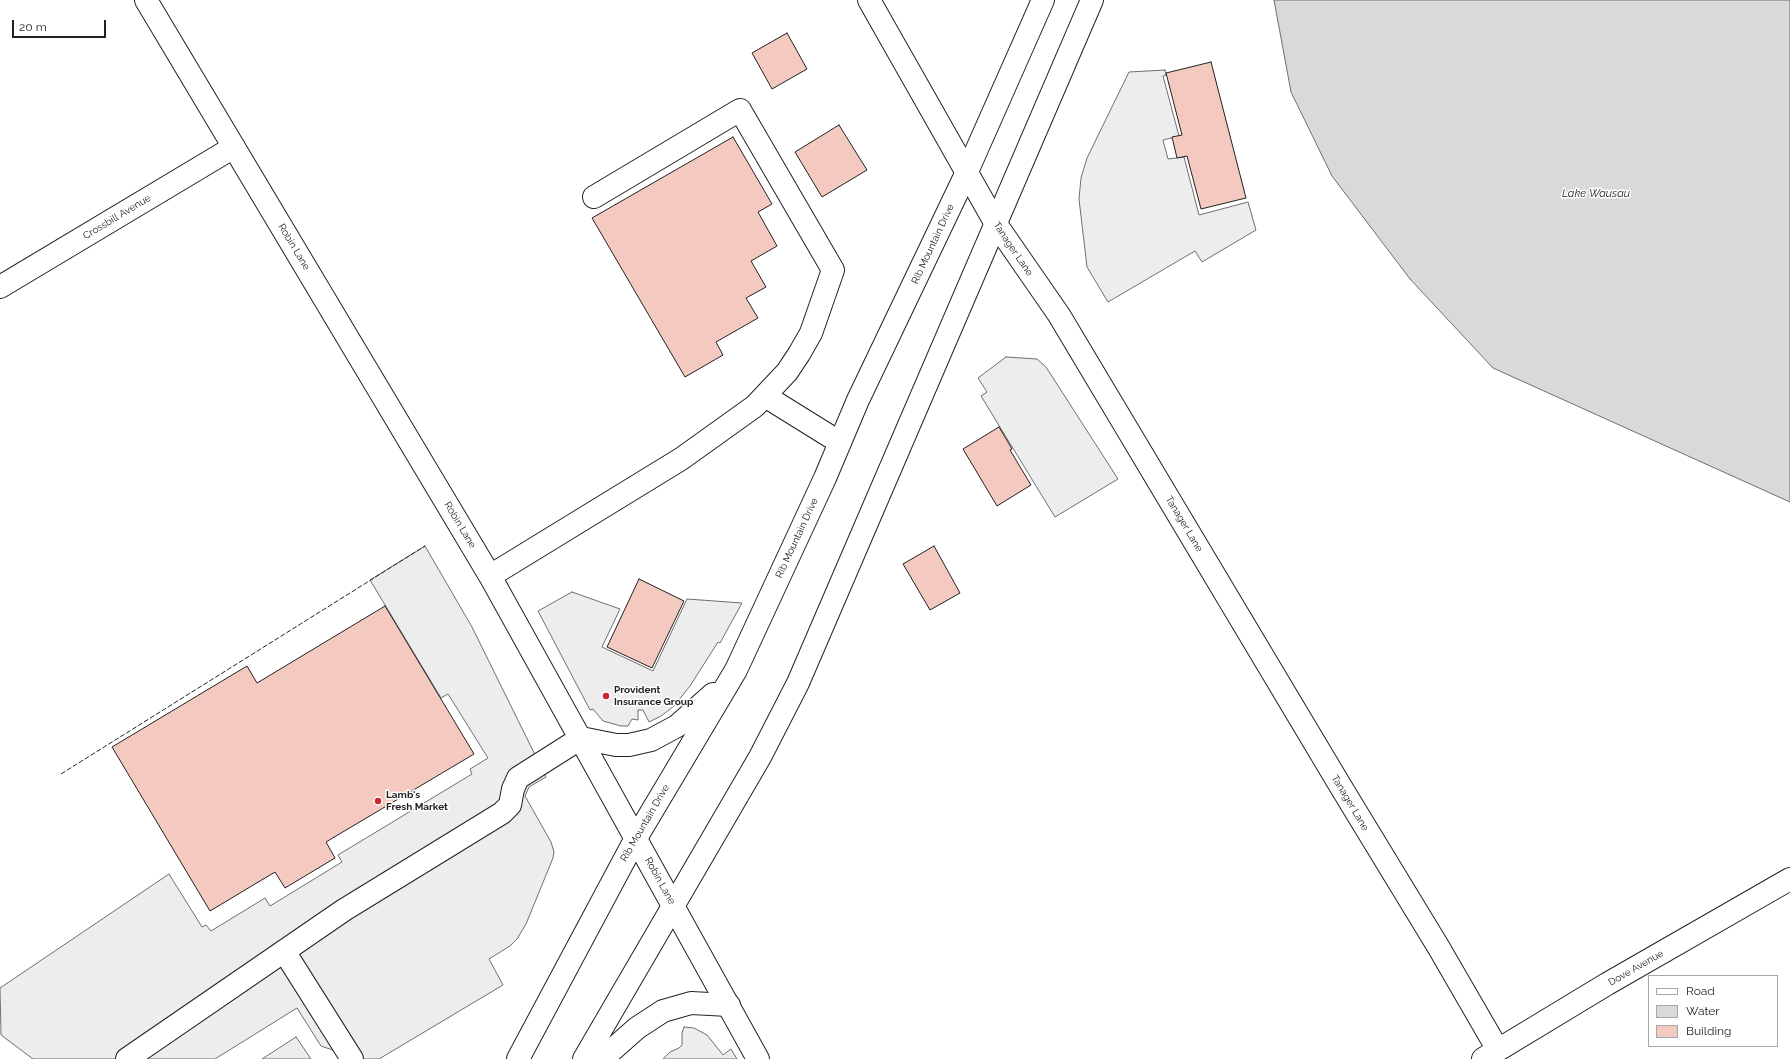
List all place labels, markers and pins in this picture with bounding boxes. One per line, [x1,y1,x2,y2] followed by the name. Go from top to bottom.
[614,684,693,708] place label: Provident Insurance Group
[601,691,611,701] marker: Provident Insurance Group
[386,789,448,812] place label: Lamb's Fresh Market
[373,796,383,806] marker: Lamb's Fresh Market

